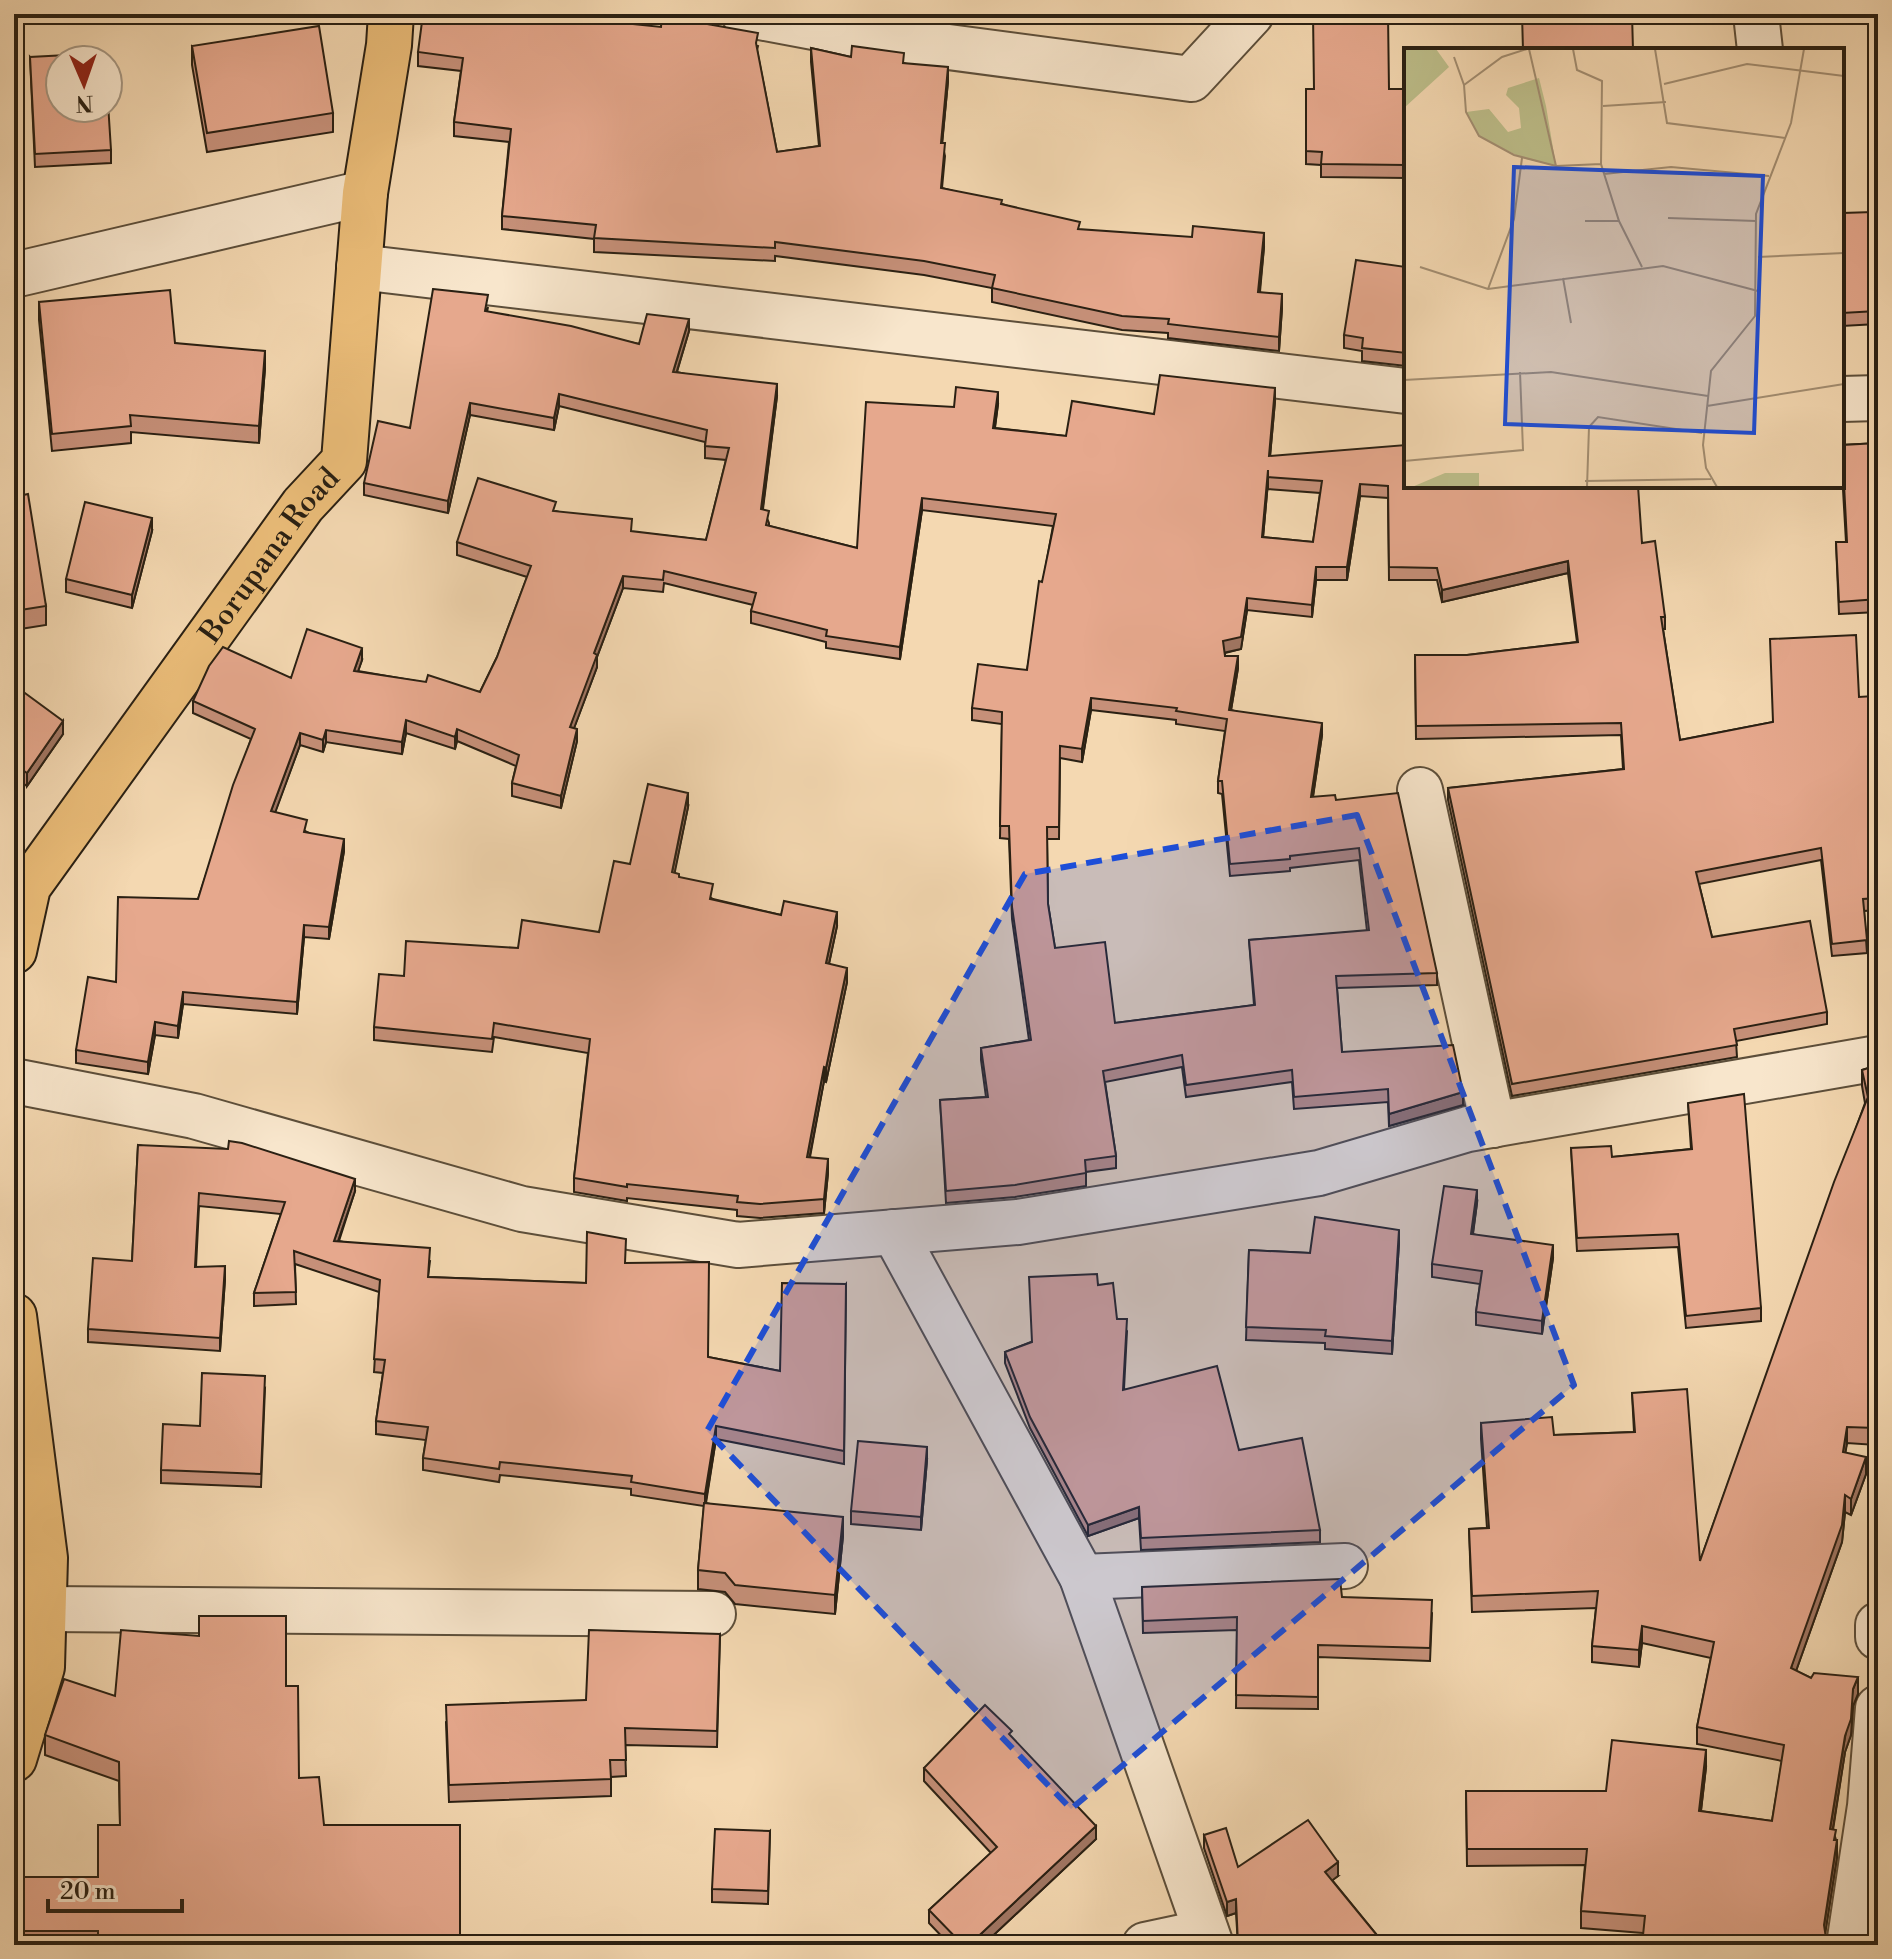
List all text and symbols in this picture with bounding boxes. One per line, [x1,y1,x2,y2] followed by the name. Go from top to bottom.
[44,44,124,124] north arrow
[1404,48,1844,488] inset map
[75,89,94,116] text: N
[191,460,348,652] street label: Borupana Road
[48,1863,182,1913] scale bar
[60,1877,116,1907] text: 20 m

